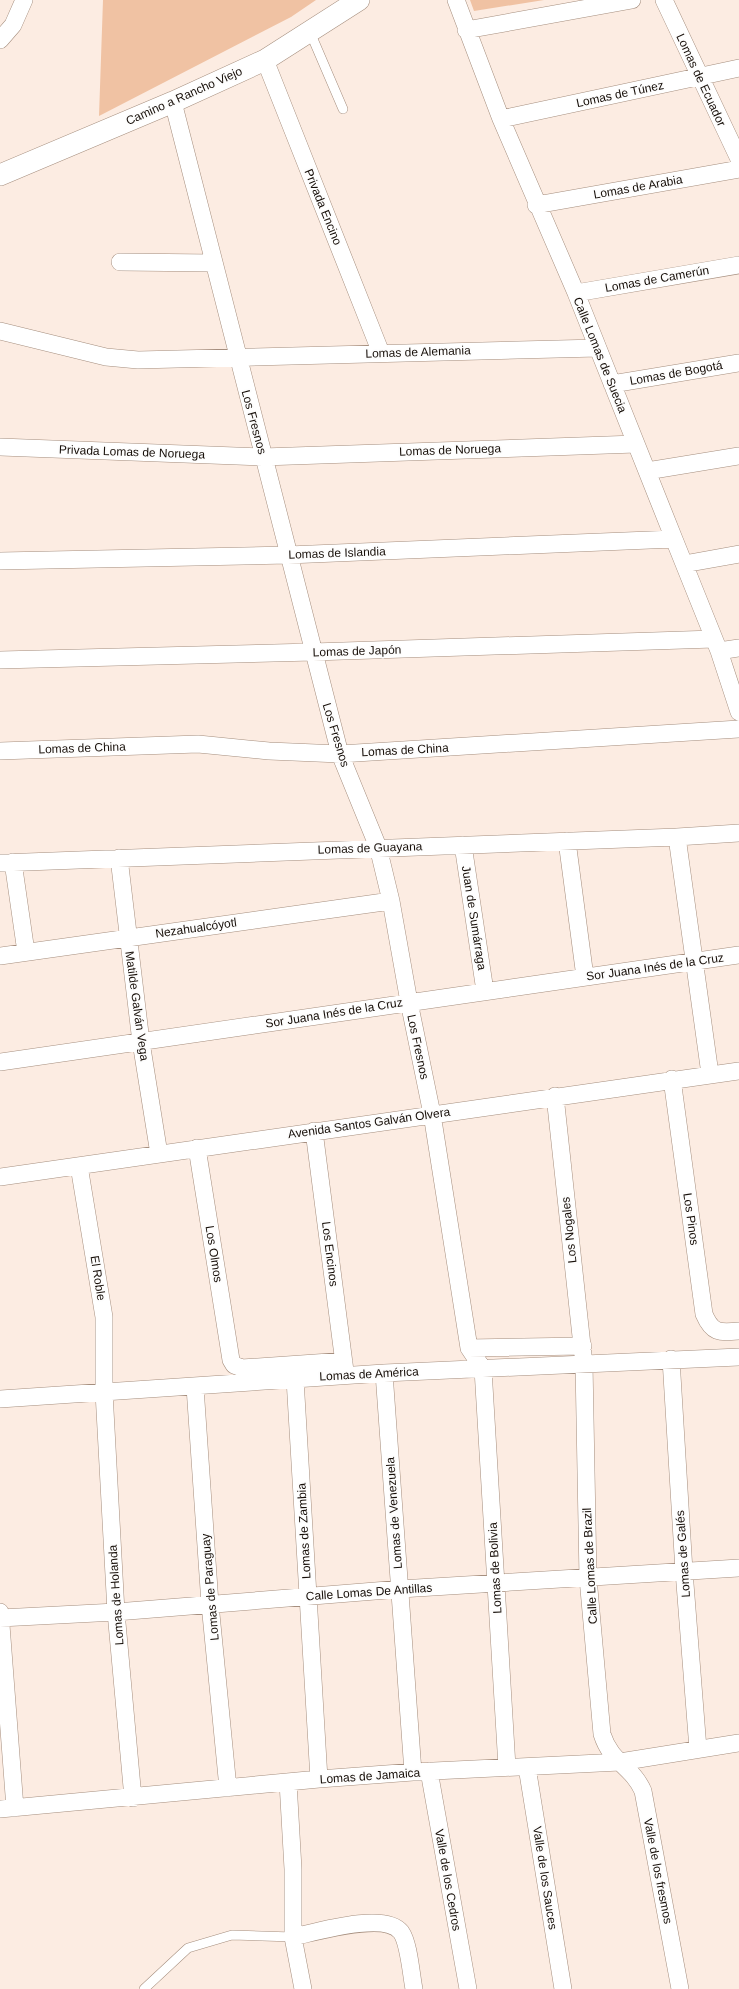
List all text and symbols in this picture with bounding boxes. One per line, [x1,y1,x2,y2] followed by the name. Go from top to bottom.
[673,31,729,129] street label: Lomas de Ecuador
[124,64,245,128] street label: Camino a Rancho Viejo
[575,78,665,110] street label: Lomas de Túnez
[301,167,345,247] street label: Privada Encino
[592,172,684,202] street label: Lomas de Arabia
[604,263,710,295] street label: Lomas de Camerún
[570,295,630,415] street label: Calle Lomas de Suecia
[365,343,471,361] street label: Lomas de Alemania
[628,358,724,388] street label: Lomas de Bogotá
[239,388,269,456] street label: Los Fresnos
[399,441,502,459] street label: Lomas de Noruega
[59,442,206,462] street label: Privada Lomas de Noruega
[288,544,386,562] street label: Lomas de Islandia
[312,642,402,660] street label: Lomas de Japón
[320,701,352,769] street label: Los Fresnos
[38,739,126,757] street label: Lomas de China
[361,741,449,759] street label: Lomas de China
[317,839,423,857] street label: Lomas de Guayana
[459,865,489,971] street label: Juan de Sumárraga
[154,915,238,941] street label: Nezahualcóyotl
[122,950,152,1062] street label: Matilde Galván Vega
[585,950,725,984] street label: Sor Juana Inés de la Cruz
[264,995,404,1031] street label: Sor Juana Inés de la Cruz
[404,1013,432,1081] street label: Los Fresnos
[287,1105,451,1141] street label: Avenida Santos Galván Olvera
[680,1192,702,1246] street label: Los Pinos
[559,1196,579,1264] street label: Los Nogales
[319,1221,341,1287] street label: Los Encinos
[203,1225,225,1283] street label: Los Olmos
[88,1255,109,1302] street label: El Roble
[319,1364,419,1384] street label: Lomas de América
[383,1456,405,1569] street label: Lomas de Venezuela
[294,1482,314,1579] street label: Lomas de Zambia
[580,1507,600,1625] street label: Calle Lomas de Brazil
[673,1510,693,1598] street label: Lomas de Galés
[486,1522,504,1614] street label: Lomas de Bolivia
[198,1533,222,1641] street label: Lomas de Paraguay
[105,1544,126,1646] street label: Lomas de Holanda
[305,1581,433,1603] street label: Calle Lomas De Antillas
[319,1765,421,1786] street label: Lomas de Jamaica
[641,1817,675,1925] street label: Valle de los fresmos
[530,1825,560,1931] street label: Valle de los Sauces
[432,1828,464,1932] street label: Valle de los Cedros

